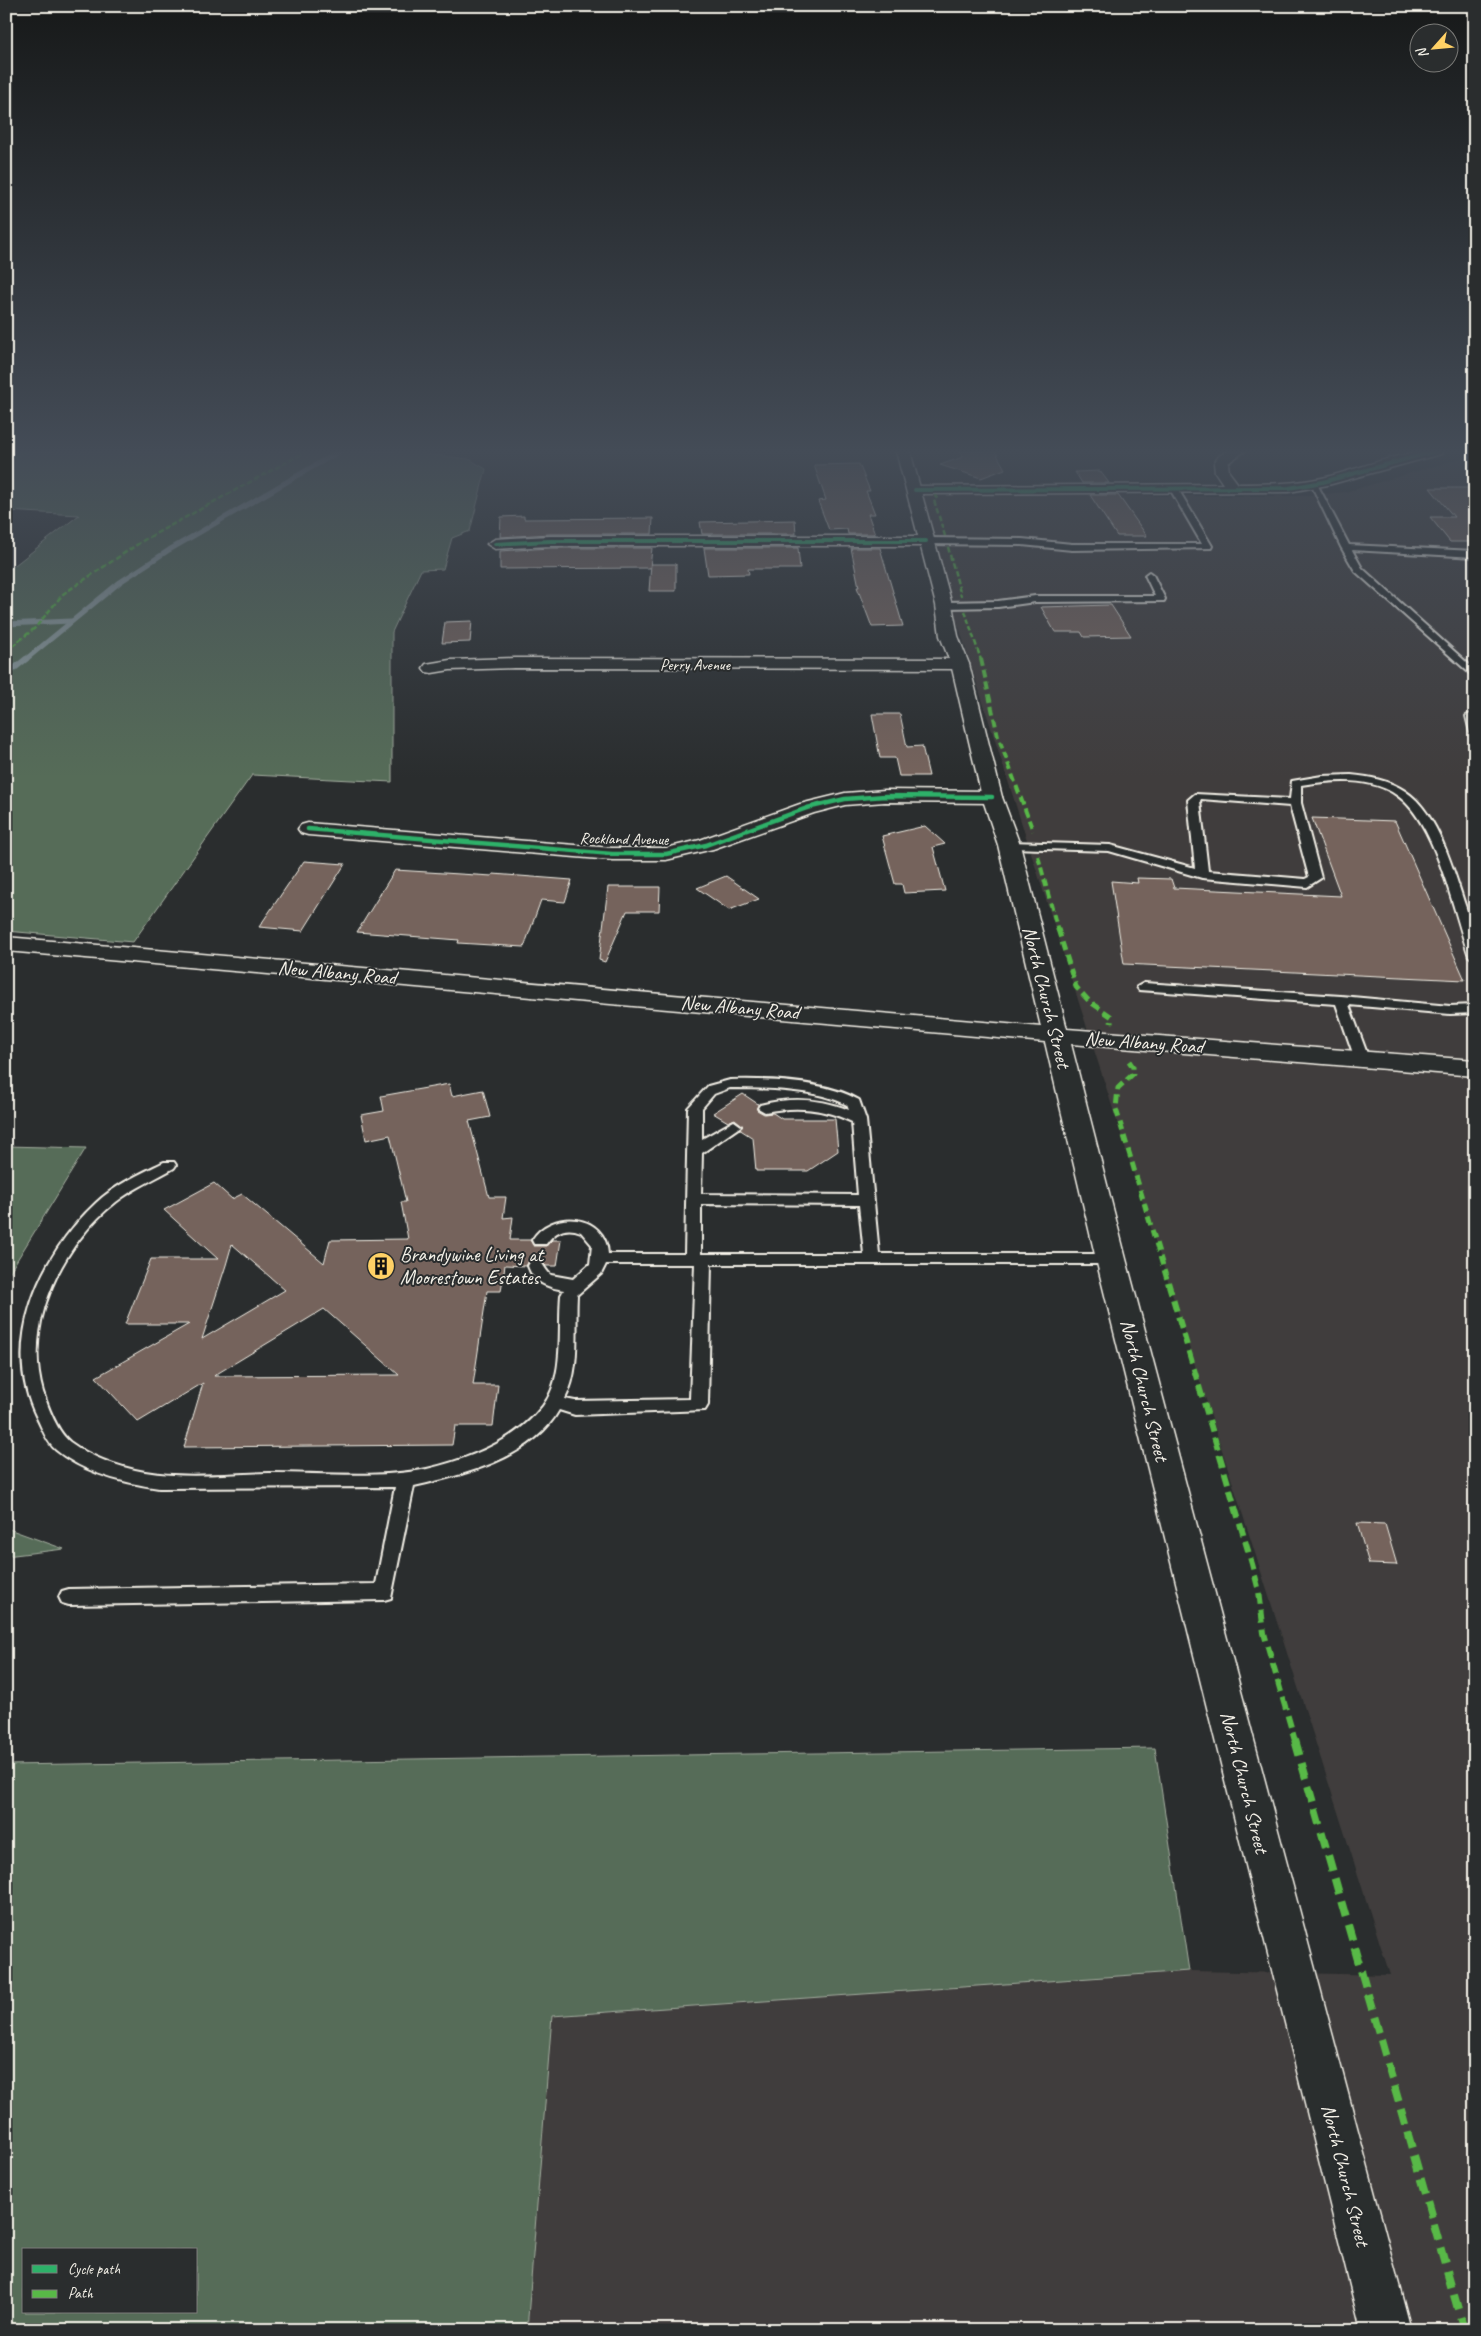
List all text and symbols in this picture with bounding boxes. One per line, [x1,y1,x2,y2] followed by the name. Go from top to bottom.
[1408,22,1458,72] north arrow
[1412,44,1432,61] text: N
[660,655,732,675] street label: Perry Avenue
[579,828,670,850] street label: Rockland Avenue
[1017,924,1077,1073] street label: North Church Street
[277,955,400,990] street label: New Albany Road
[680,990,803,1025] street label: New Albany Road
[1084,1026,1207,1059] street label: New Albany Road
[400,1242,545,1290] place label: Brandywine Living at Moorestown Estates
[366,1251,396,1281] building icon: Brandywine Living at Moorestown Estates
[1115,1317,1175,1466] street label: North Church Street
[1215,1709,1275,1858] street label: North Church Street
[1316,2102,1376,2251] street label: North Church Street
[22,2248,198,2314] legend
[68,2260,120,2279] text: Cycle path
[68,2284,94,2303] text: Path

